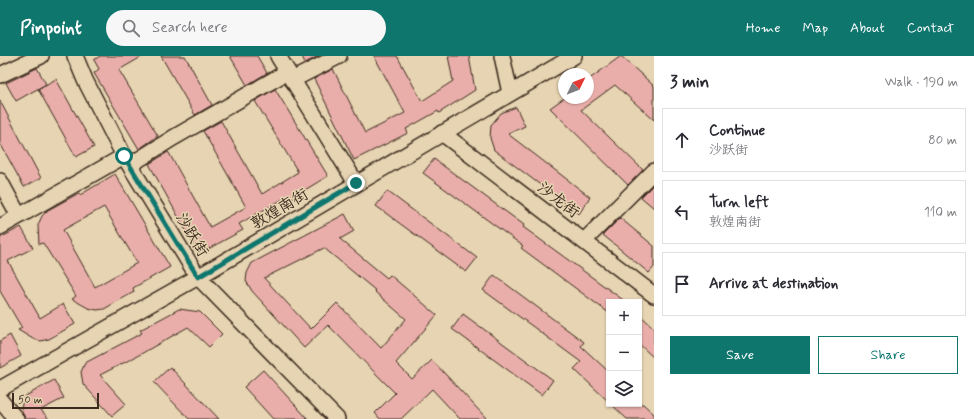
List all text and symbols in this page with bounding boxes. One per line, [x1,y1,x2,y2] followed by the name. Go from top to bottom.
[106,10,386,46] search box
[20,16,82,41] text: Pinpoint
[120,17,142,39] icon: search
[152,18,228,38] text: Search here
[746,19,780,37] text: Home
[802,19,828,37] text: Map
[850,19,885,37] text: About
[907,19,954,37] text: Contact
[558,68,594,104] north arrow
[670,71,709,93] text: 3 min
[885,74,958,91] text: Walk · 190 m
[709,121,765,141] text: Continue
[671,129,693,151] icon: ahead
[928,132,957,149] text: 80 m
[709,142,748,159] text: 沙跃街
[115,147,133,165] route start
[347,174,365,192] route end
[533,177,584,223] street label: 沙龙街
[247,184,313,235] street label: 敦煌南街
[709,193,769,213] text: Turn left
[671,201,693,223] icon: left
[924,204,957,221] text: 110 m
[170,209,213,261] street label: 沙跃街
[709,214,761,231] text: 敦煌南街
[671,273,693,295] icon: arrive
[709,274,838,294] text: Arrive at destination
[606,299,642,407] map controls
[606,299,642,335] button: +
[606,335,642,371] button: −
[670,336,810,374] button: Save
[818,336,958,374] button: Share
[606,371,642,407] button: layers
[12,391,99,410] scale bar
[18,393,43,407] text: 50 m

